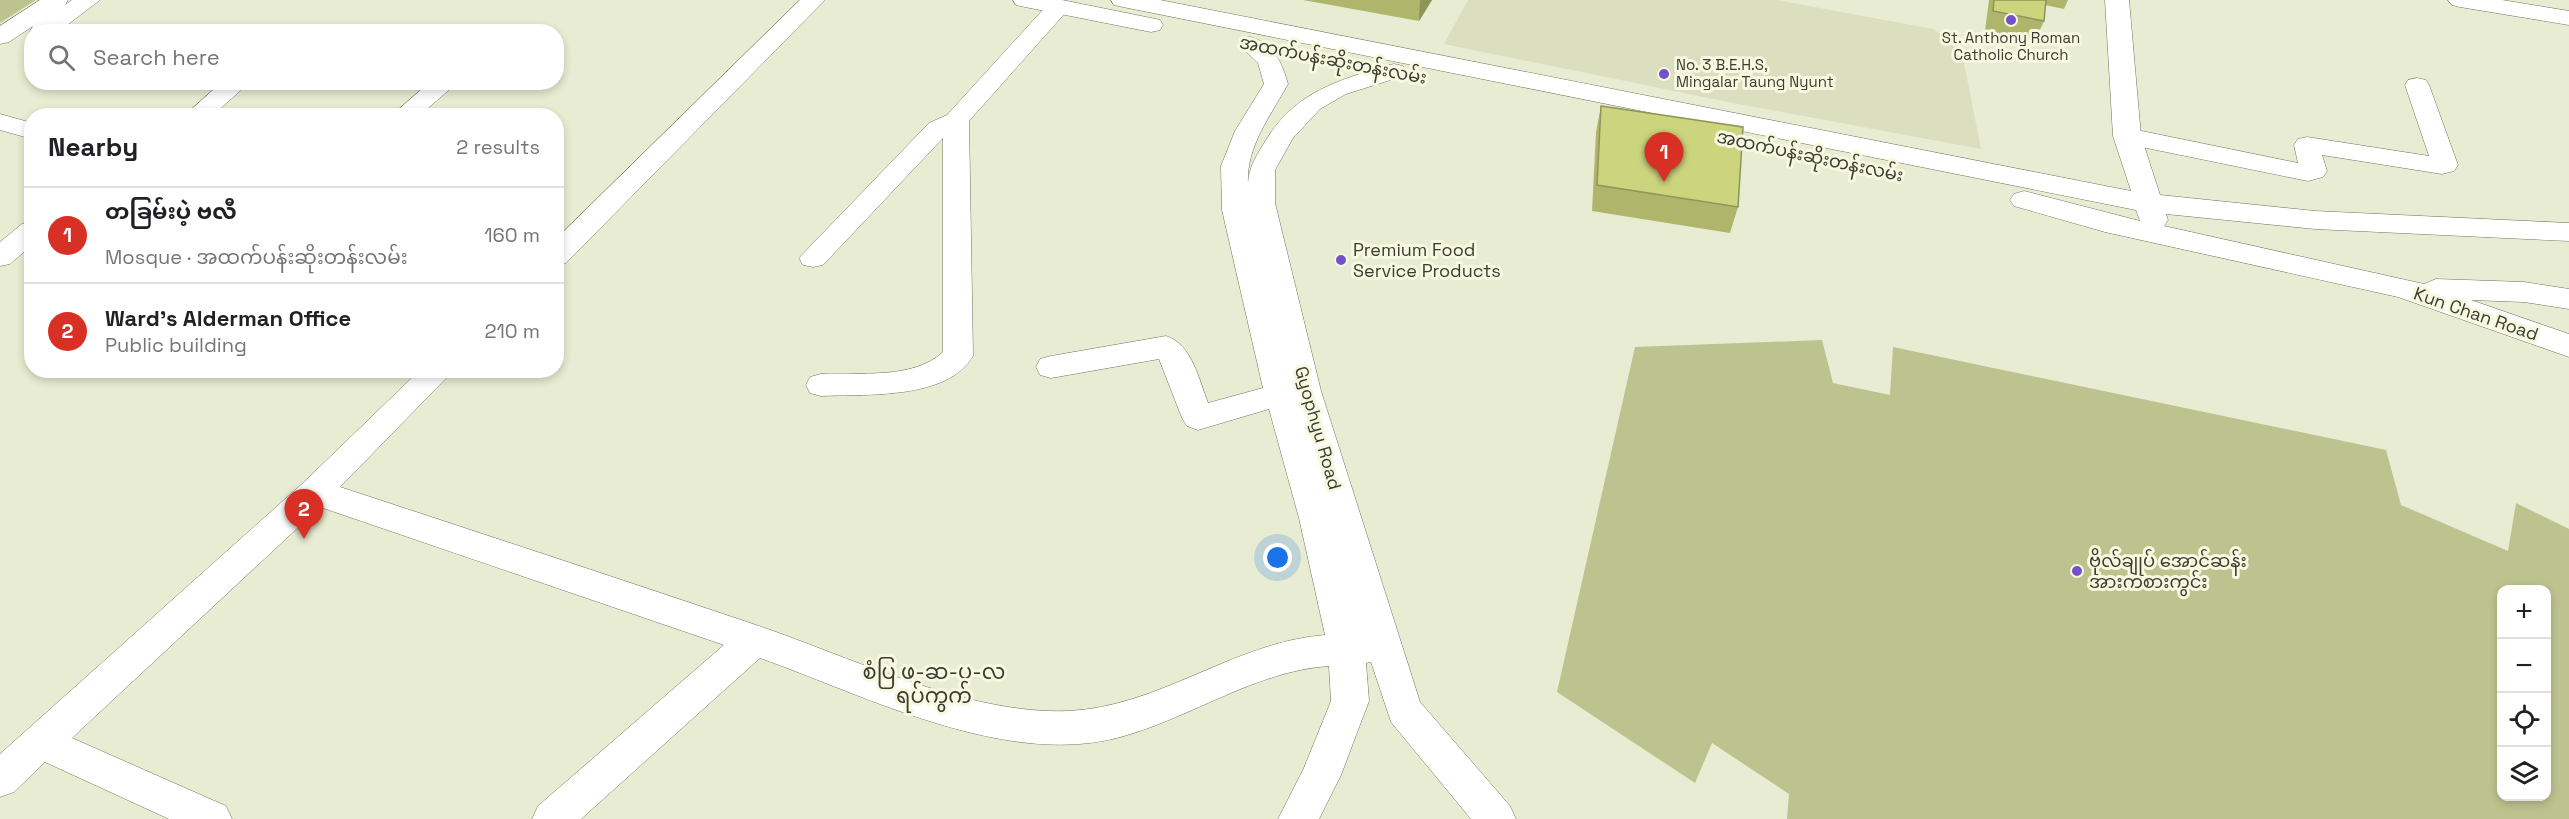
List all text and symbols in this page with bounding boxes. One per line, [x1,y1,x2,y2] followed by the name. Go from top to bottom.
[2004,13,2018,27] marker: St. Anthony Roman Catholic Church
[24,24,564,90] search box
[1237,28,1429,93] street label: အထက်ပန်းဆိုးတန်းလမ်း
[1942,28,2080,64] place label: St. Anthony Roman Catholic Church
[45,41,78,74] icon: search
[93,43,220,71] text: Search here
[1676,55,1834,91] place label: No. 3 B.E.H.S, Mingalar Taung Nyunt
[1657,67,1671,81] marker: No. 3 B.E.H.S, Mingalar Taung Nyunt
[1714,123,1906,190] street label: အထက်ပန်းဆိုးတန်းလမ်း
[48,130,138,164] text: Nearby
[1644,132,1684,182] pin: 1
[456,134,540,160] text: 2 results
[105,197,237,225] text: တခြမ်းပဲ့ ဗလီ
[63,222,72,248] text: 1
[484,222,540,248] text: 160 m
[1353,238,1501,282] place label: Premium Food Service Products
[105,244,408,270] text: Mosque · အထက်ပန်းဆိုးတန်းလမ်း
[1334,253,1348,267] marker: Premium Food Service Products
[2411,281,2541,346] street label: Kun Chan Road
[105,304,351,332] text: Ward’s Alderman Office
[62,318,73,344] text: 2
[484,318,540,344] text: 210 m
[105,332,247,358] text: Public building
[1290,363,1347,492] street label: Gyophyu Road
[284,490,324,539] pin: 2
[1263,543,1292,572] your location
[2089,547,2247,597] place label: ဗိုလ်ချုပ် အောင်ဆန်း အားကစားကွင်း
[2070,564,2084,578] marker: ဗိုလ်ချုပ် အောင်ဆန်း အားကစားကွင်း
[2497,585,2551,801] map controls
[2497,585,2551,639] button: +
[2497,639,2551,693] button: −
[863,657,1005,713] district label: စံပြ ဖ-ဆ-ပ-လ ရပ်ကွက်
[2497,693,2551,747] button: locate
[2497,747,2551,801] button: layers

